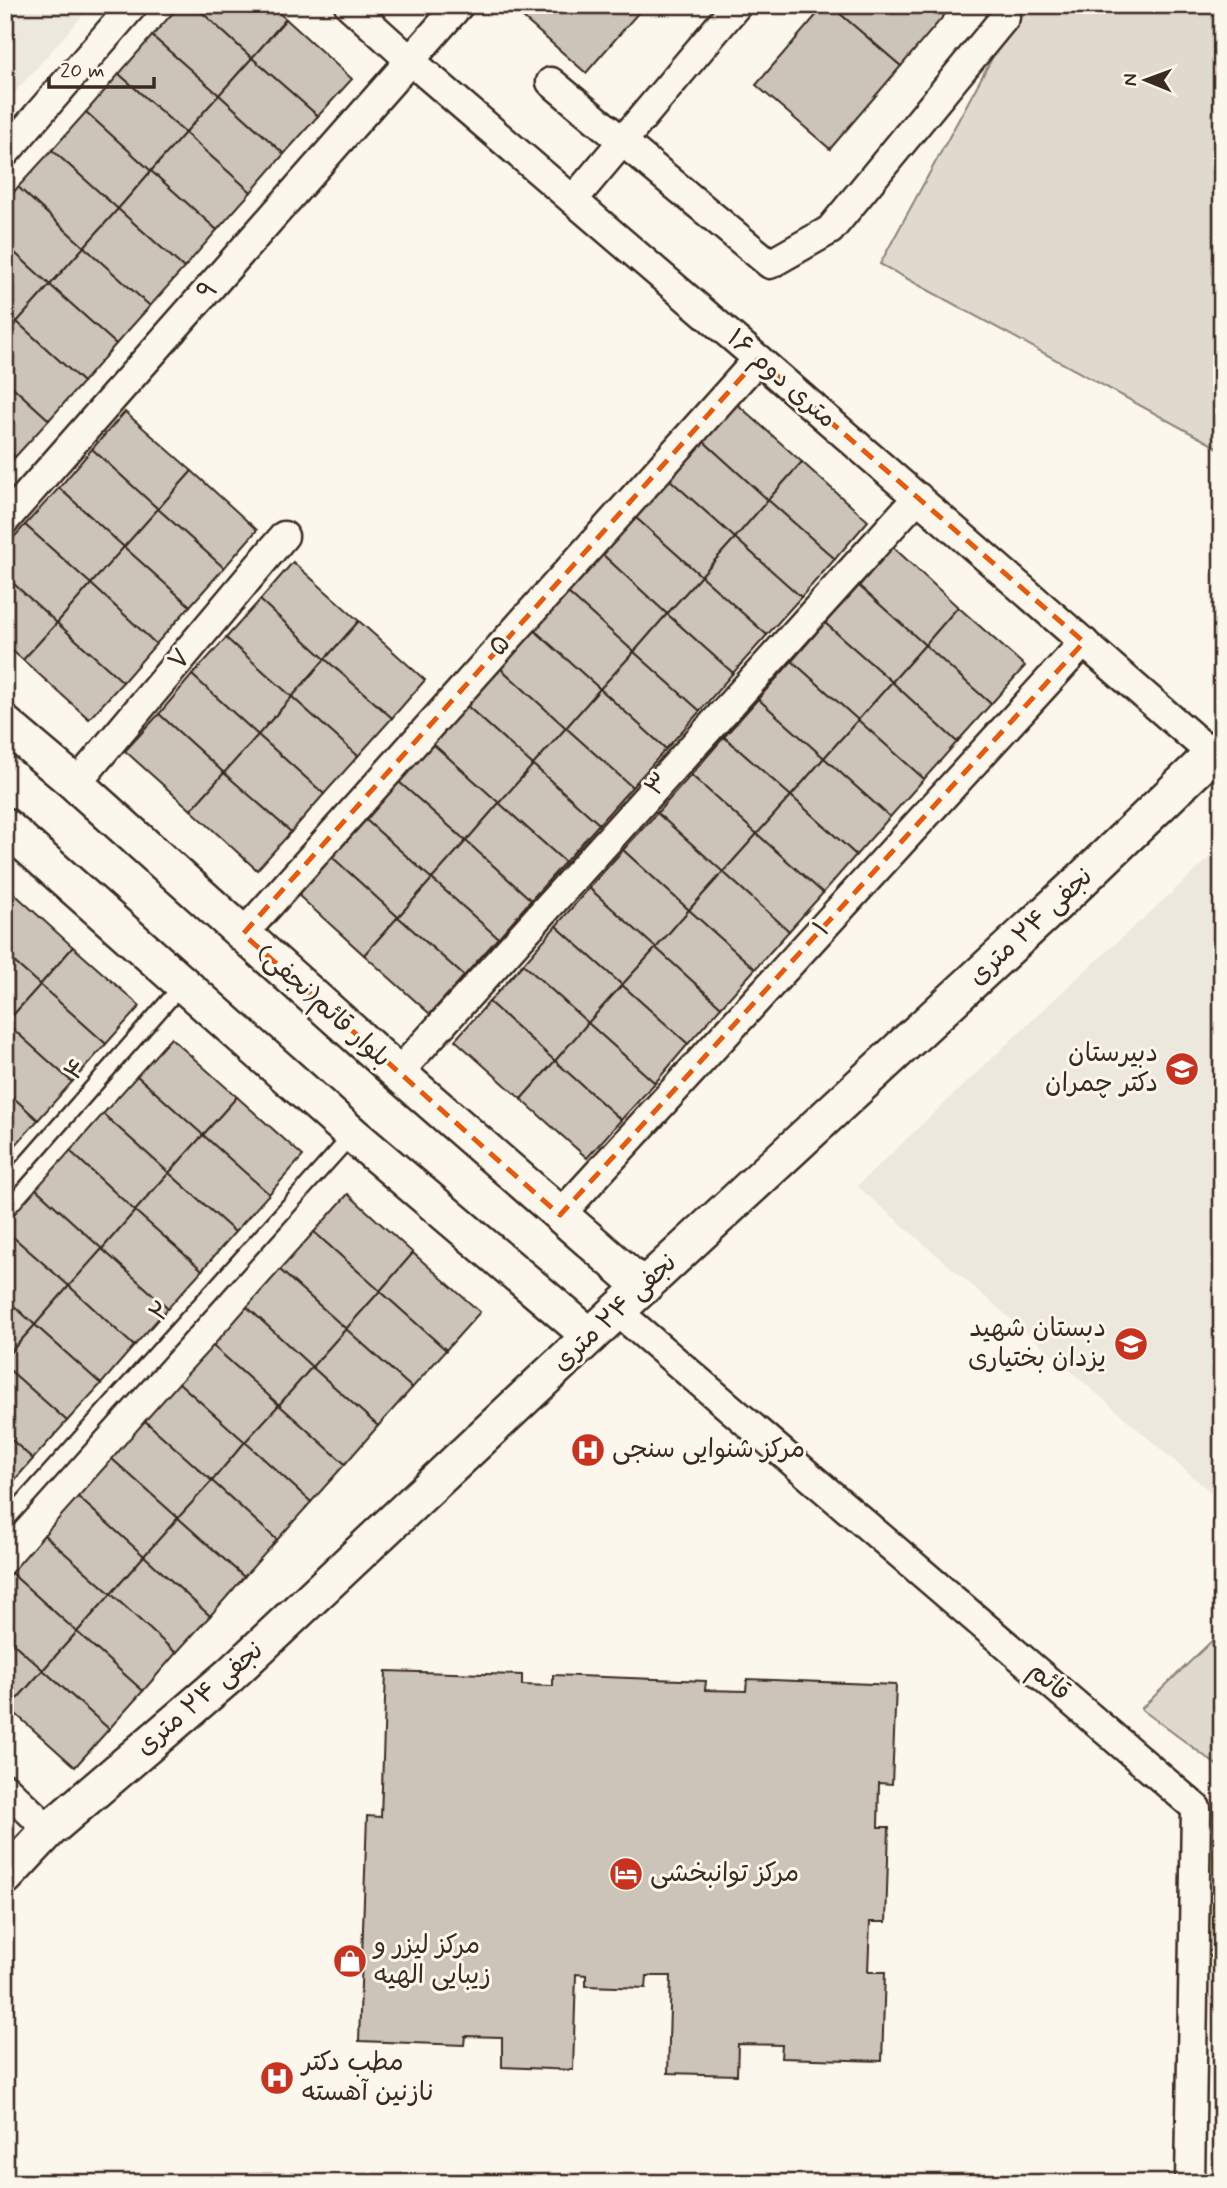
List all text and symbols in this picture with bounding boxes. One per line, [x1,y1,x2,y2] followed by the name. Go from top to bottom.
[49,46,154,90] scale bar
[1112,46,1182,116] north arrow
[60,57,105,85] text: 20 m
[1118,73,1143,86] text: N
[190,274,226,308] street label: ۹
[718,322,843,437] street label: ۱۶ متری دوم
[481,628,519,664] street label: ۵
[161,642,199,678] street label: ۷
[638,766,678,804] street label: ۳
[961,860,1101,994] street label: نجفی ۲۴ متری
[806,914,838,944] street label: ۱
[248,936,398,1076] street label: بلوار قائم(نجفی)
[1045,1037,1158,1101] place label: دبیرستان دکتر چمران
[1163,1050,1201,1088] school or university icon: دبیرستان دکتر چمران
[57,1051,95,1089] street label: ۴
[545,1246,685,1380] street label: نجفی ۲۴ متری
[142,1294,180,1330] street label: ۲
[968,1312,1106,1376] place label: دبستان شهید یزدان بختیاری
[1112,1325,1150,1363] school or university icon: دبستان شهید یزدان بختیاری
[569,1431,607,1469] hospital icon: مرکز شنوایی سنجی
[612,1433,805,1467] place label: مرکز شنوایی سنجی
[129,1634,271,1764] street label: نجفی ۲۴ متری
[1020,1654,1077,1710] street label: قائم
[607,1855,645,1893] hotel icon: مرکز توانبخشی
[650,1857,799,1891] place label: مرکز توانبخشی
[372,1929,491,1993] place label: مرکز لیزر و زیبایی الهیه
[331,1942,369,1980] shop icon: مرکز لیزر و زیبایی الهیه
[300,2046,433,2110] place label: مطب دکتر نازنین آهسته
[258,2059,296,2097] hospital icon: مطب دکتر نازنین آهسته

